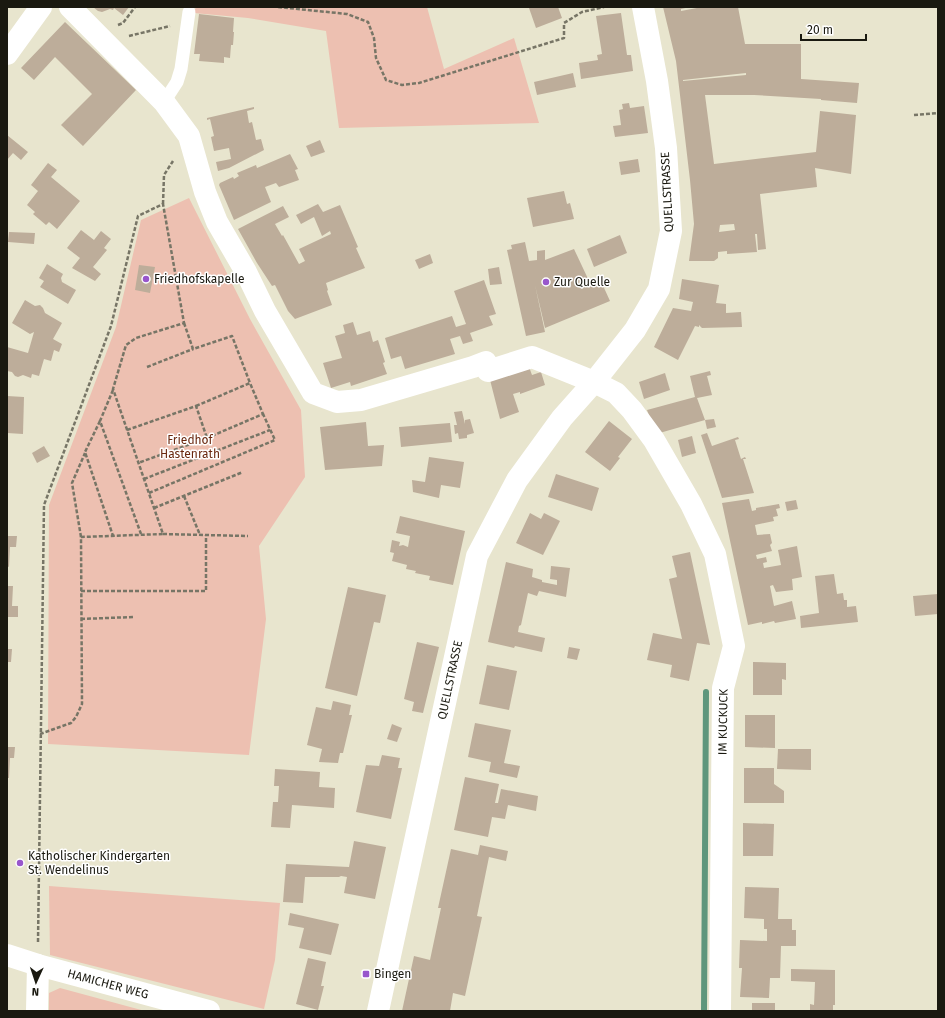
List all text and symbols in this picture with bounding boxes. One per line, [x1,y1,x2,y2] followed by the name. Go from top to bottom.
[801,16,866,42] scale bar
[807,23,833,37] text: 20 m
[658,151,676,233] street label: QUELLSTRASSE
[154,272,244,286] place label: Friedhofskapelle
[141,274,151,284] marker: Friedhofskapelle
[554,275,610,289] place label: Zur Quelle
[541,277,551,287] marker: Zur Quelle
[160,433,220,461] park label: Friedhof Hastenrath
[435,639,465,721] street label: QUELLSTRASSE
[715,688,731,755] street label: IM KUCKUCK
[28,849,170,877] place label: Katholischer Kindergarten St. Wendelinus
[15,858,25,868] marker: Katholischer Kindergarten St. Wendelinus
[16,962,56,1002] north arrow
[66,966,150,1002] street label: HAMICHER WEG
[374,967,411,981] place label: Bingen
[361,969,371,979] marker: Bingen
[32,985,39,998] text: N

